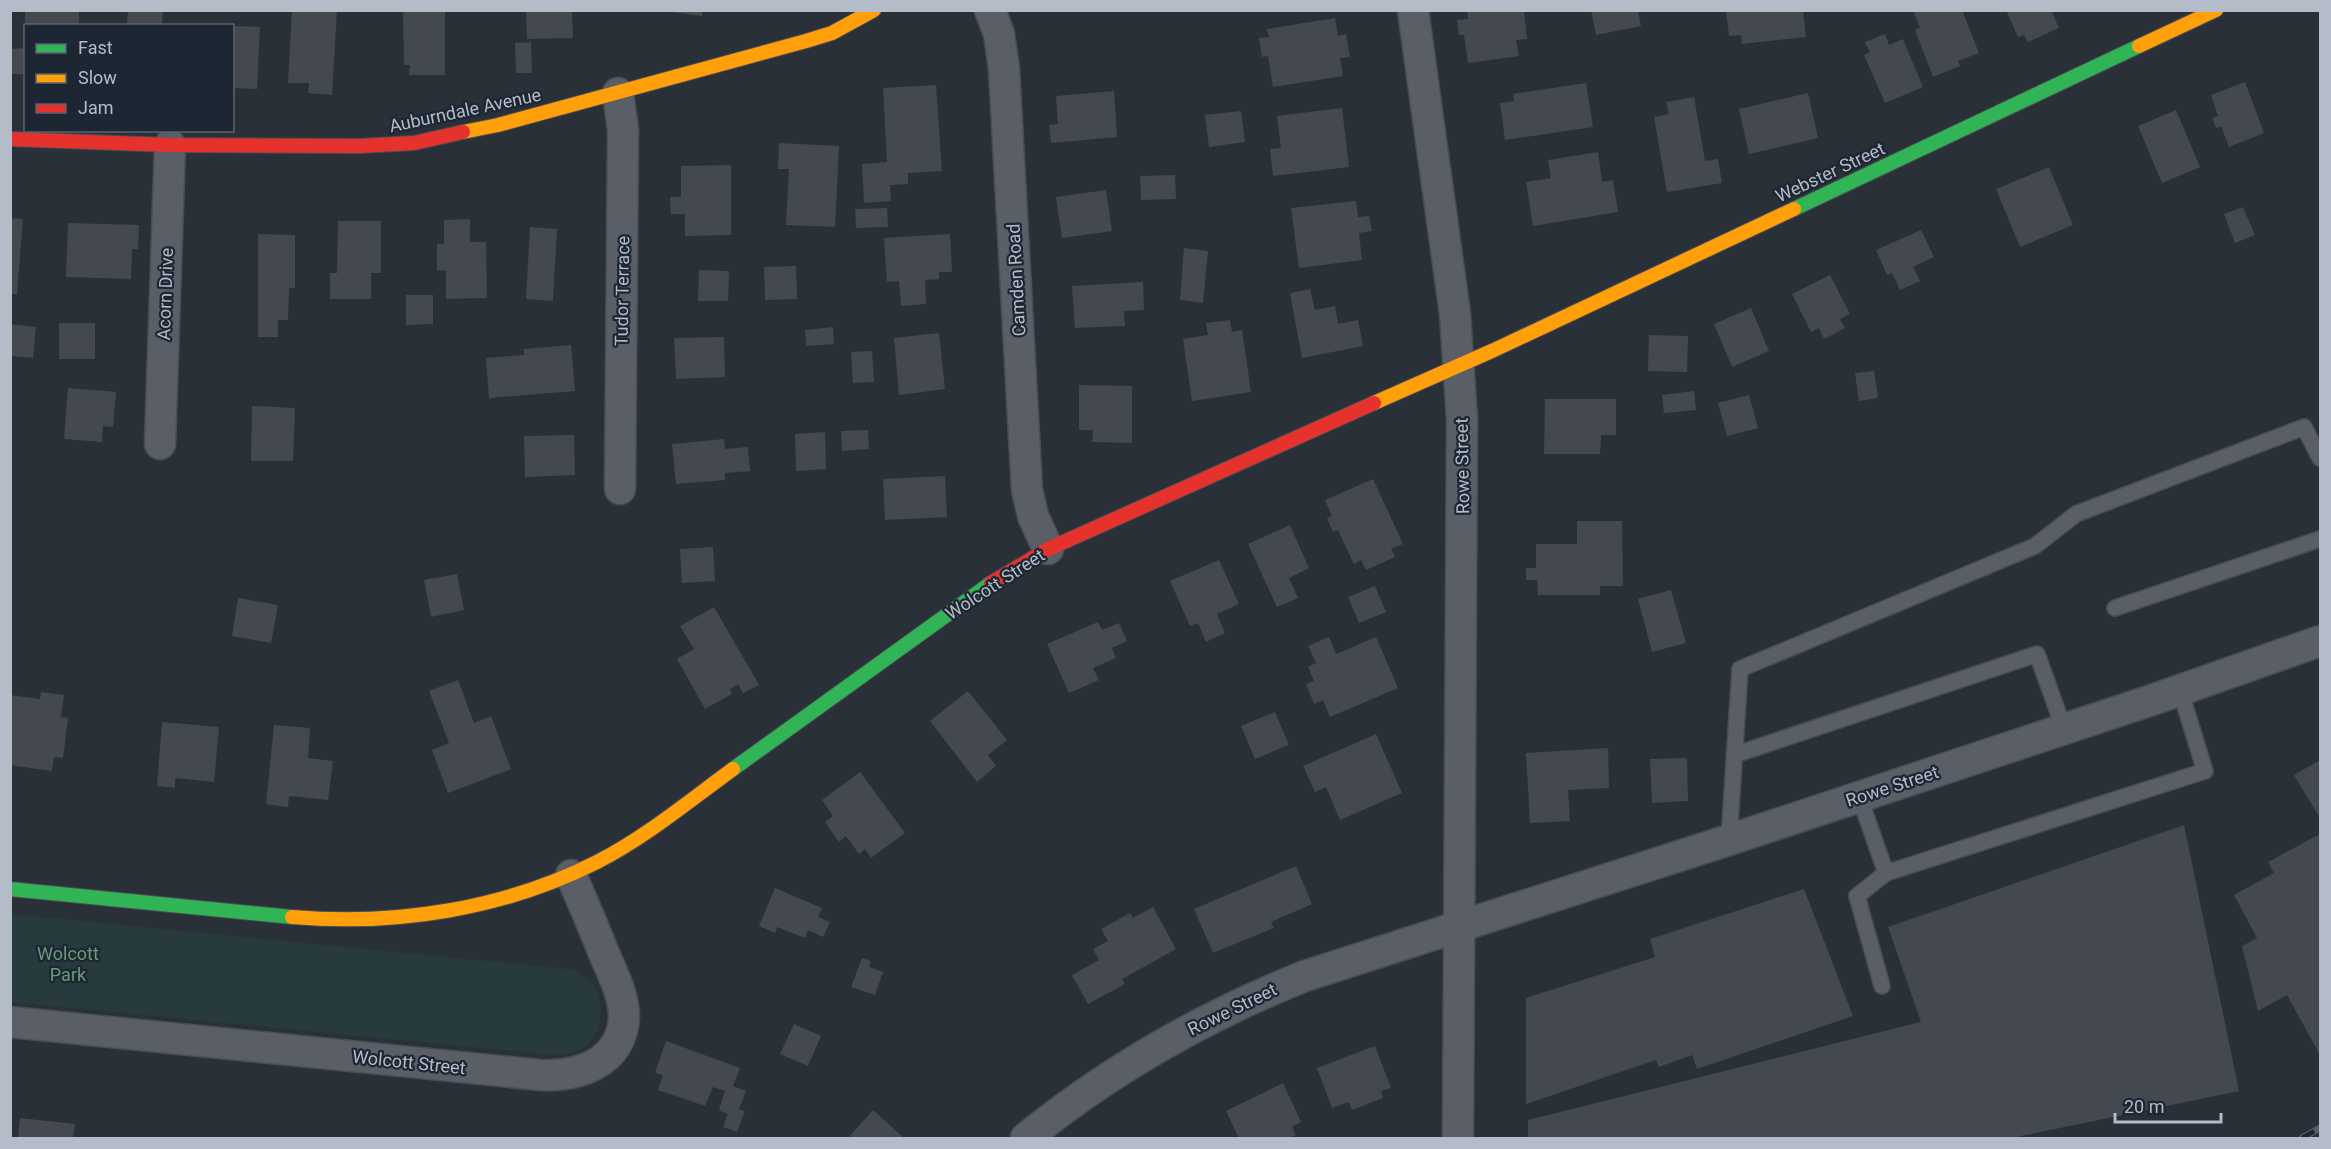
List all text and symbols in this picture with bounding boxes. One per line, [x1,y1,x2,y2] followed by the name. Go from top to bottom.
[24,24,234,132] legend
[78,37,113,58] text: Fast
[78,67,117,88] text: Slow
[387,84,543,136] street label: Auburndale Avenue
[78,97,114,118] text: Jam
[1772,137,1888,206] street label: Webster Street
[1003,223,1029,337] street label: Camden Road
[611,236,633,346] street label: Tudor Terrace
[153,247,177,341] street label: Acorn Drive
[1451,418,1473,514] street label: Rowe Street
[942,544,1049,624] street label: Wolcott Street
[1843,761,1941,811] street label: Rowe Street
[37,943,99,985] park label: Wolcott Park
[1184,978,1280,1040] street label: Rowe Street
[351,1046,467,1078] street label: Wolcott Street
[2115,1086,2222,1124] scale bar
[2124,1096,2164,1117] text: 20 m

